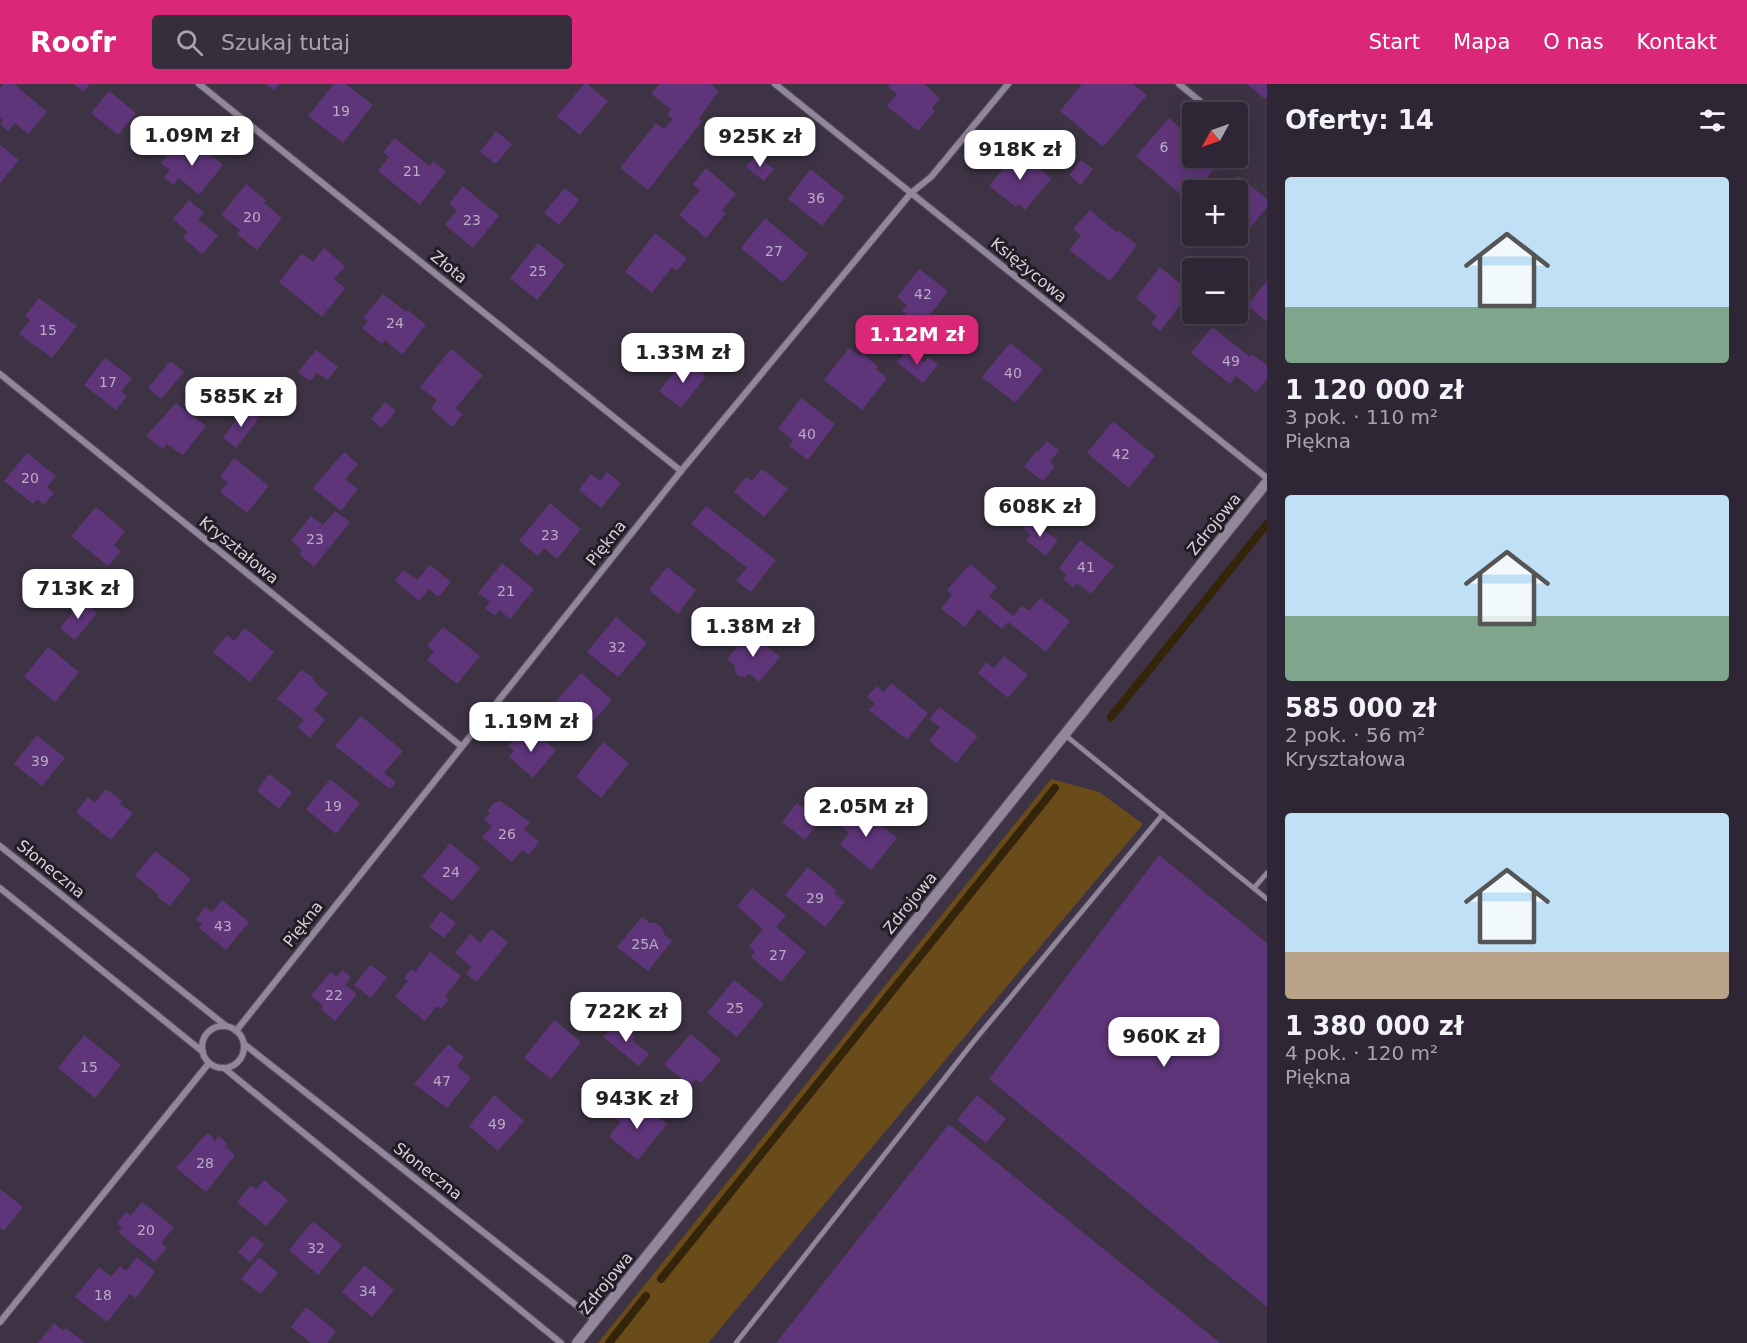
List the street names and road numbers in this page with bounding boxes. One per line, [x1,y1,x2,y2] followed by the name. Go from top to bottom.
[987,234,1071,306] street label: Księżycowa
[427,247,471,287] street label: Złota
[1183,489,1245,559] street label: Zdrojowa
[195,512,283,588] street label: Kryształowa
[582,517,630,569] street label: Piękna
[13,836,89,902] street label: Słoneczna
[879,868,941,938] street label: Zdrojowa
[279,897,327,951] street label: Piękna
[390,1138,466,1204] street label: Słoneczna
[575,1248,637,1318] street label: Zdrojowa

